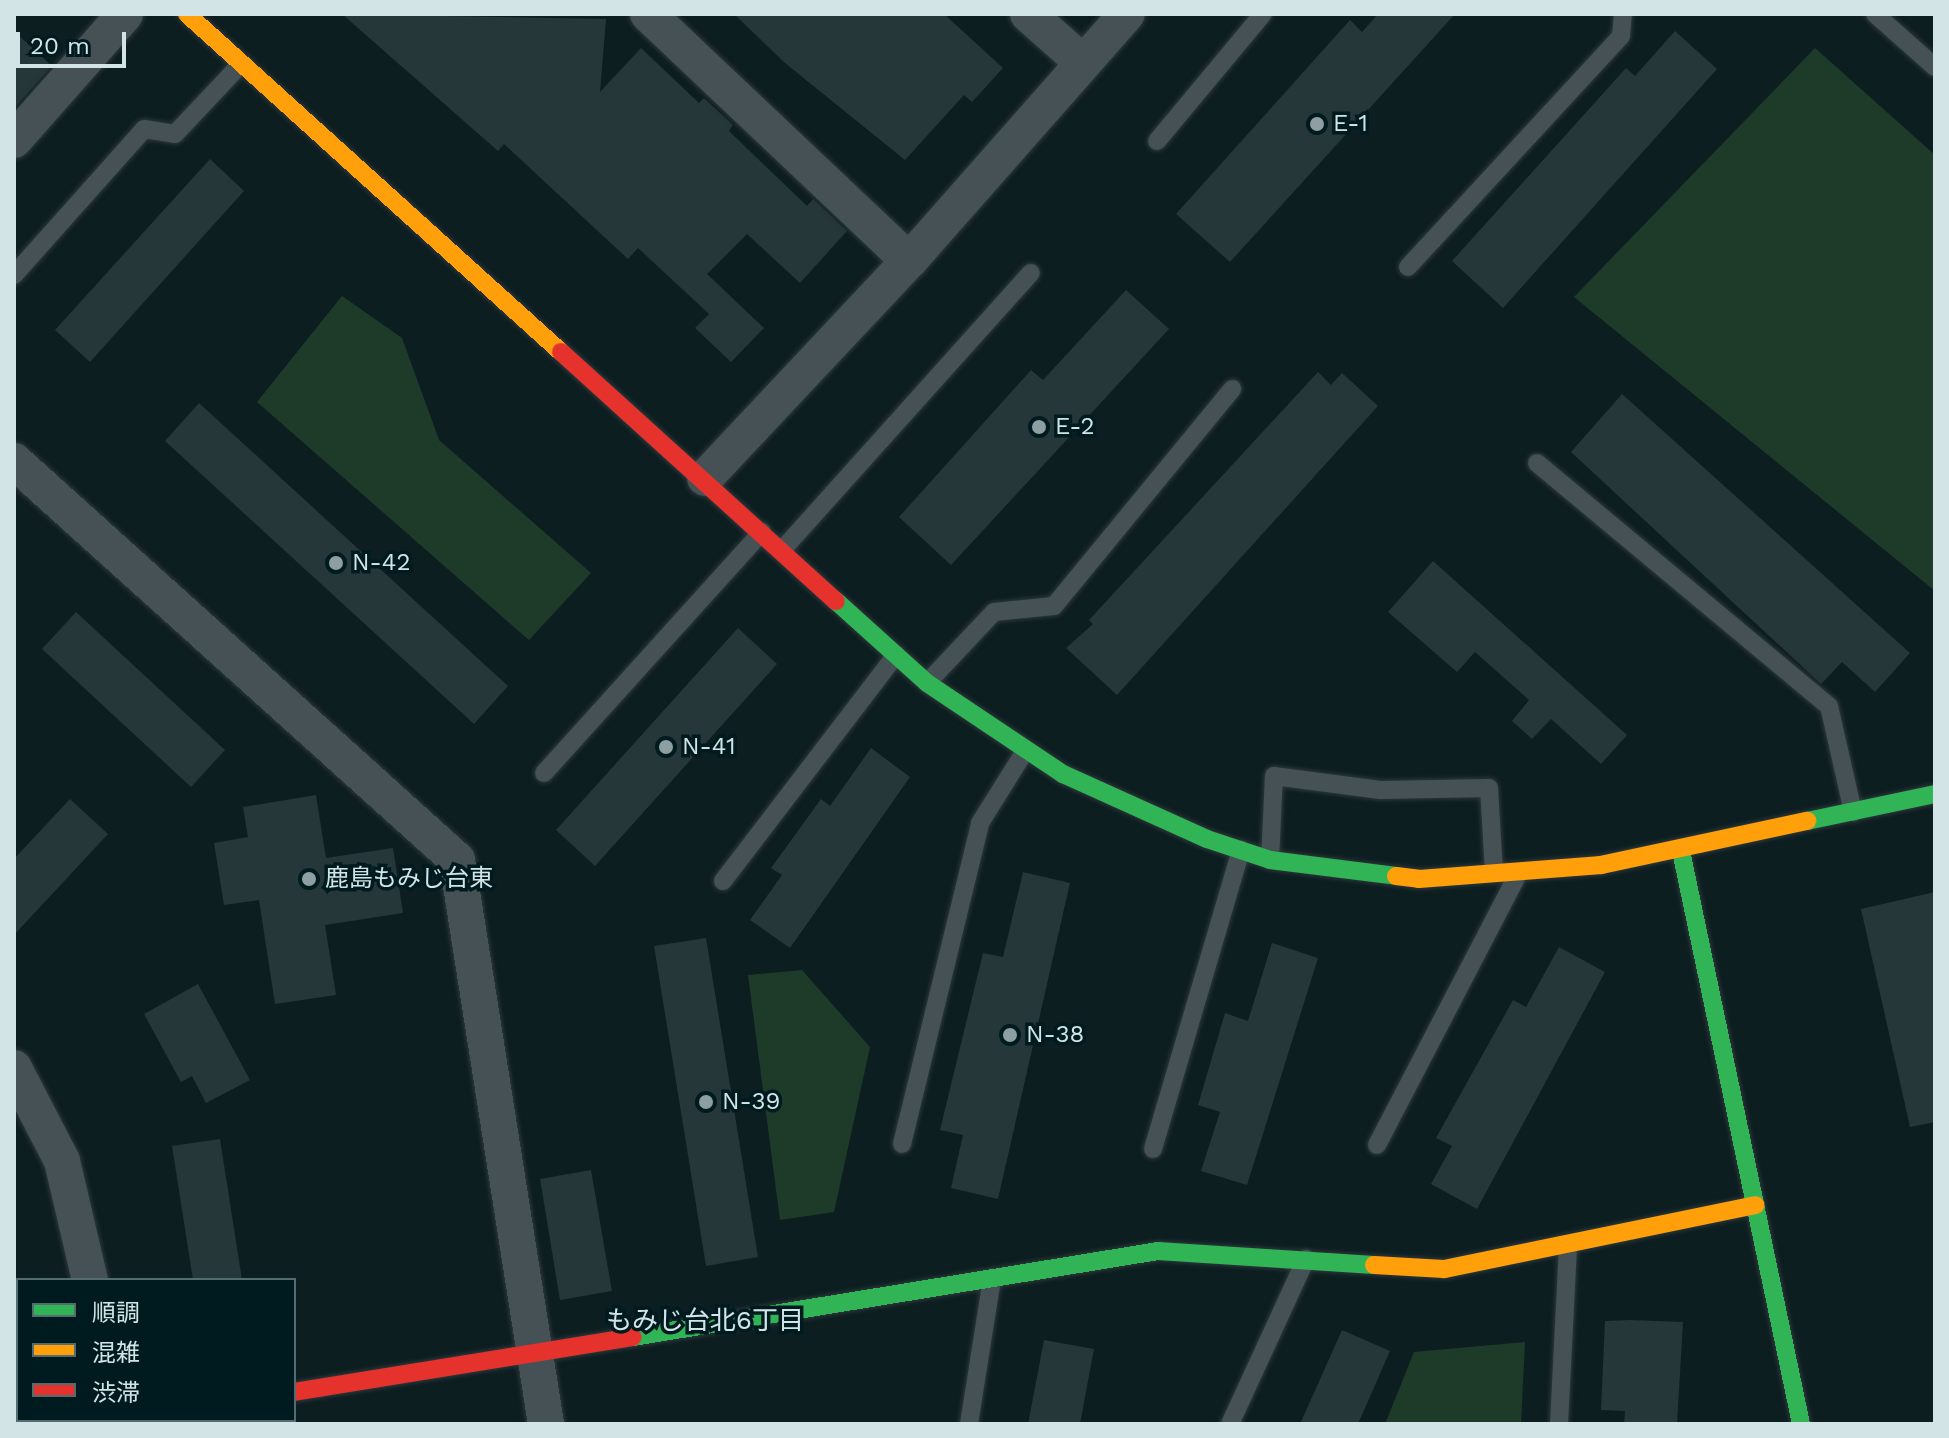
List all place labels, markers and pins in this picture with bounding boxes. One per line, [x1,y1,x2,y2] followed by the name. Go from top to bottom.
[1333,110,1368,138] place label: E-1
[1308,115,1326,133] marker: E-1
[1055,413,1094,441] place label: E-2
[1030,418,1048,436] marker: E-2
[352,549,411,577] place label: N-42
[327,554,345,572] marker: N-42
[682,733,735,761] place label: N-41
[657,738,675,756] marker: N-41
[325,865,493,893] place label: 鹿島もみじ台東
[300,870,318,888] marker: 鹿島もみじ台東
[1026,1021,1084,1049] place label: N-38
[1001,1026,1019,1044] marker: N-38
[722,1088,780,1116] place label: N-39
[697,1093,715,1111] marker: N-39

